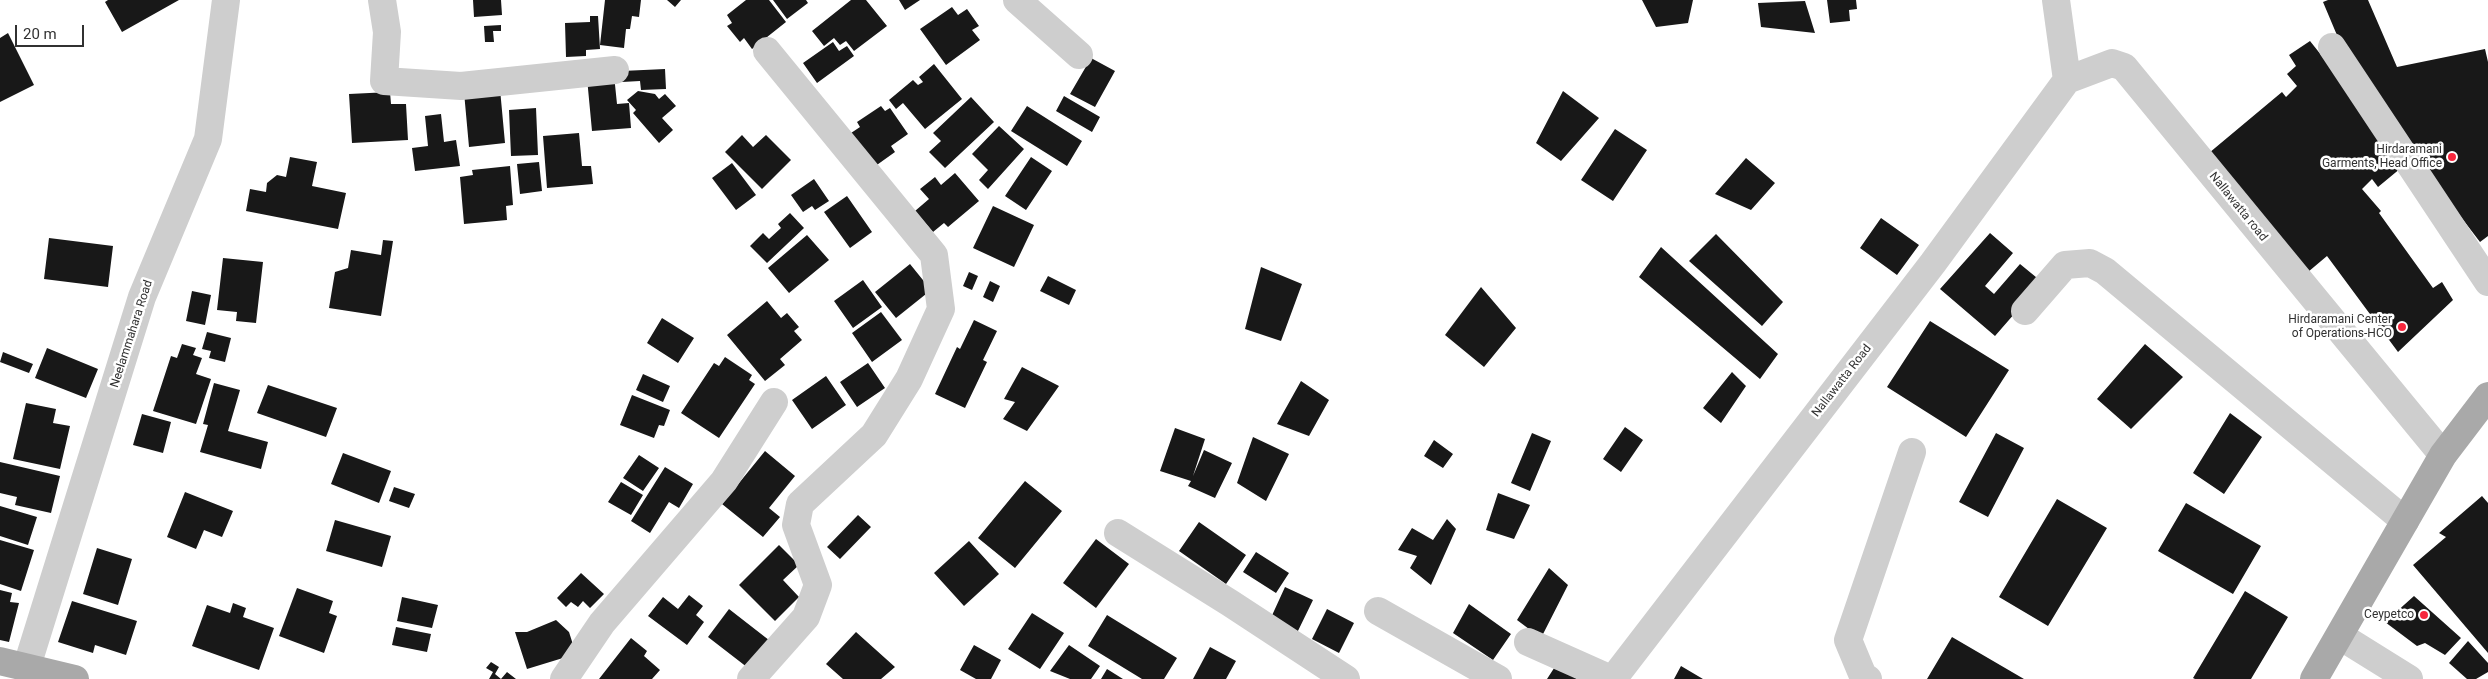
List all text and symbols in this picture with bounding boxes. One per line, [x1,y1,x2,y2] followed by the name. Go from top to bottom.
[18,15,86,47] scale bar
[23,25,57,43] text: 20 m
[2322,143,2442,171] place label: Hirdaramani Garments, Head Office
[2446,151,2458,163] marker: Hirdaramani Garments, Head Office
[2206,170,2270,244] street label: Nallawatta road
[108,278,156,390] street label: Neelammahara Road
[2288,313,2392,341] place label: Hirdaramani Center of Operations-HCO
[2396,321,2408,333] marker: Hirdaramani Center of Operations-HCO
[1809,342,1875,420] street label: Nallawatta Road
[2364,608,2414,622] place label: Ceypetco
[2418,609,2430,621] marker: Ceypetco

